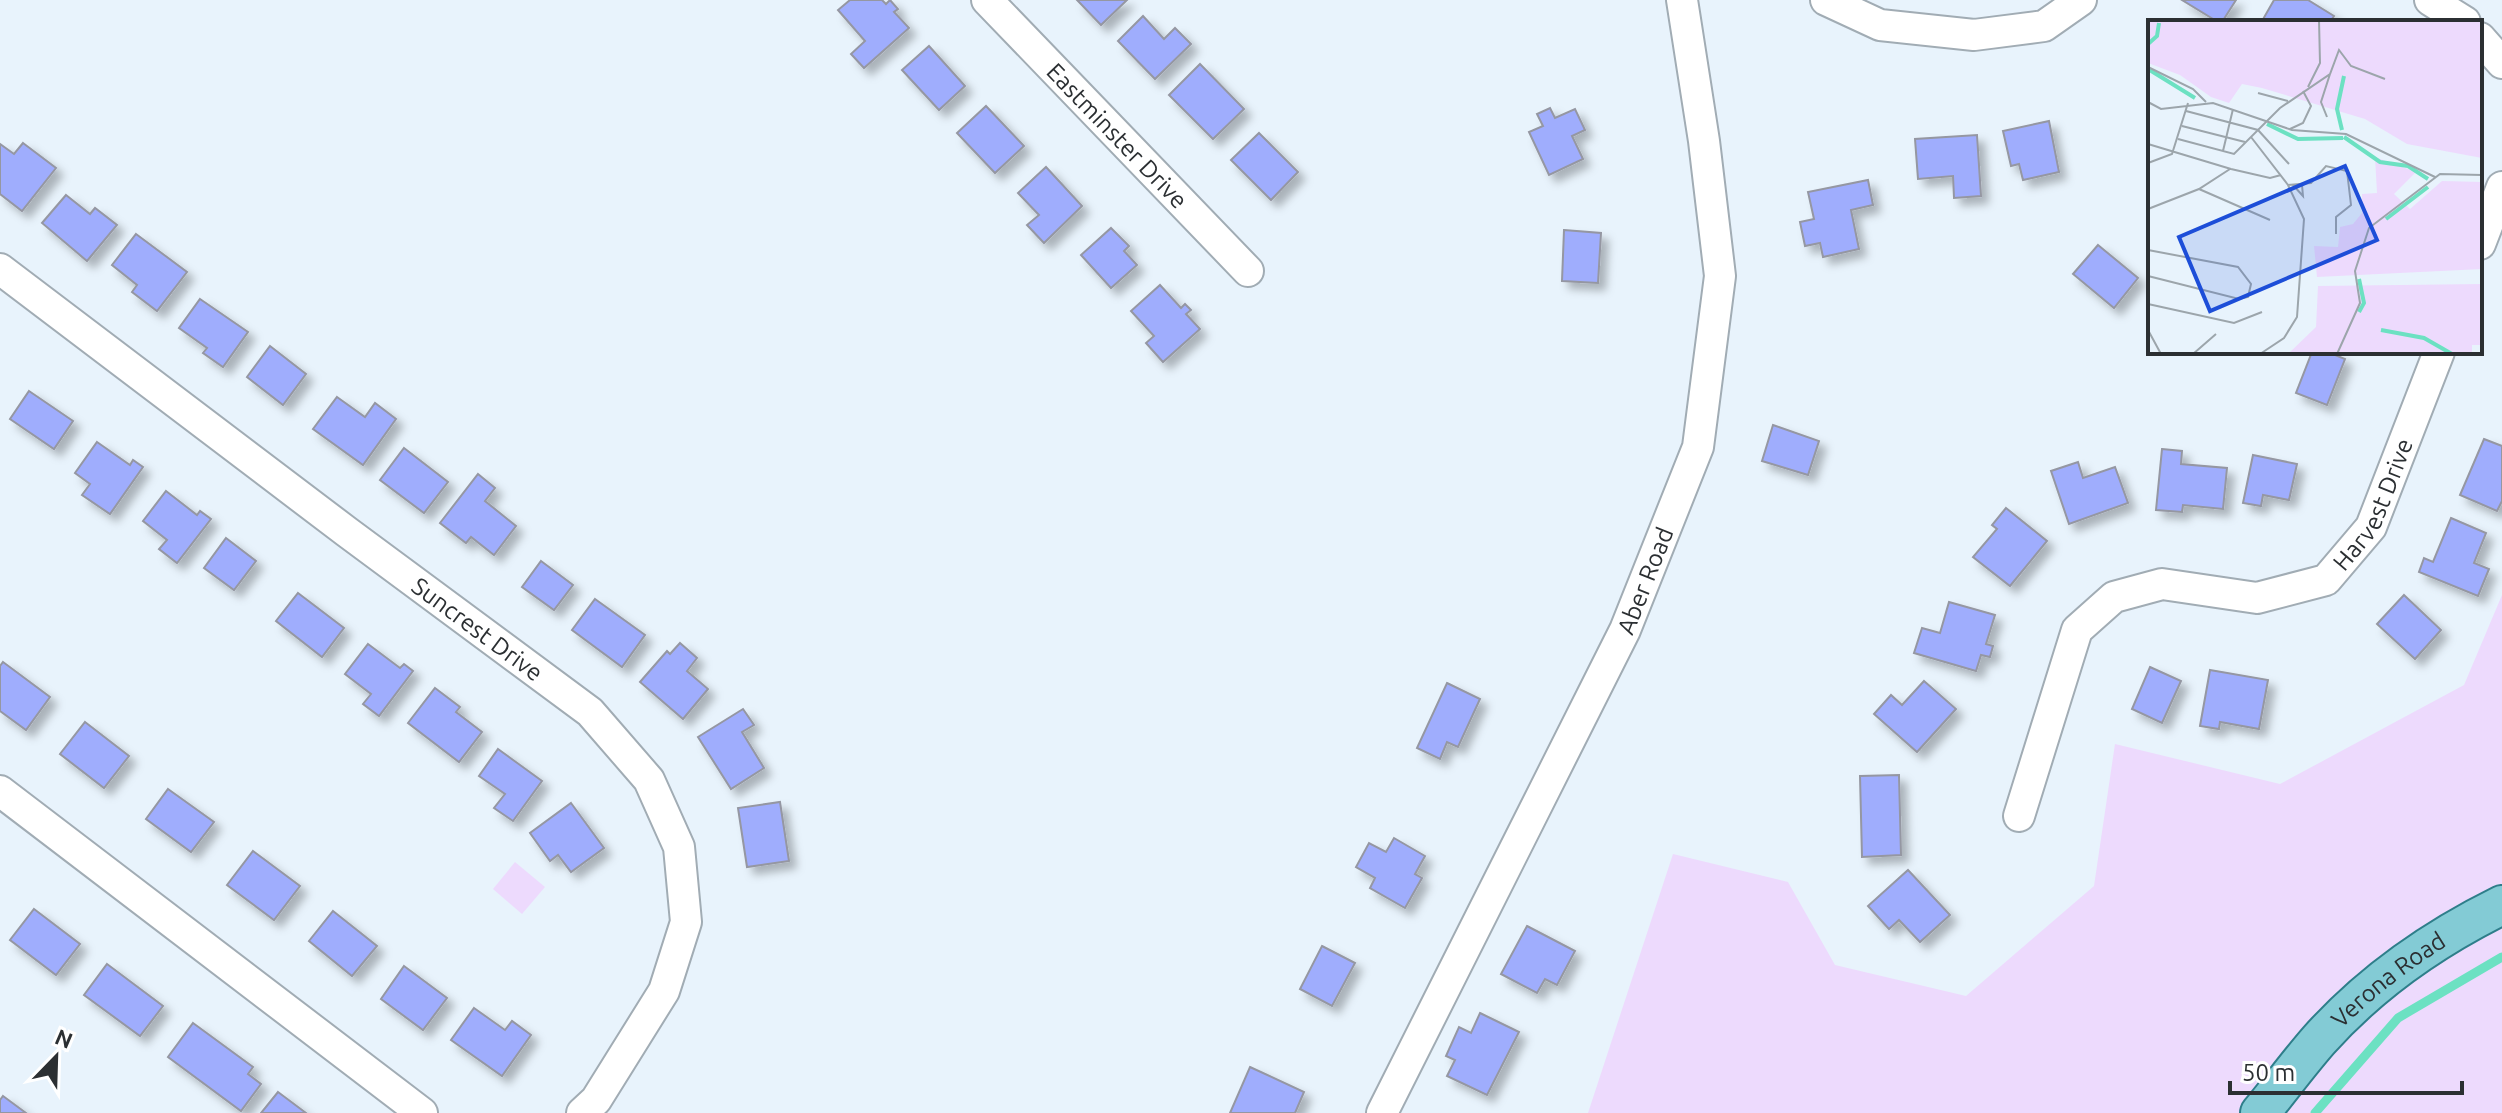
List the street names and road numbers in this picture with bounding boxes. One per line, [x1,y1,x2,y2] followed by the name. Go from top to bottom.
[1042,57,1193,213] street label: Eastminster Drive
[2327,435,2418,575] street label: Harvest Drive
[1611,523,1678,638] street label: Aber Road
[407,572,548,686] street label: Suncrest Drive
[2325,926,2450,1033] street label: Verona Road

